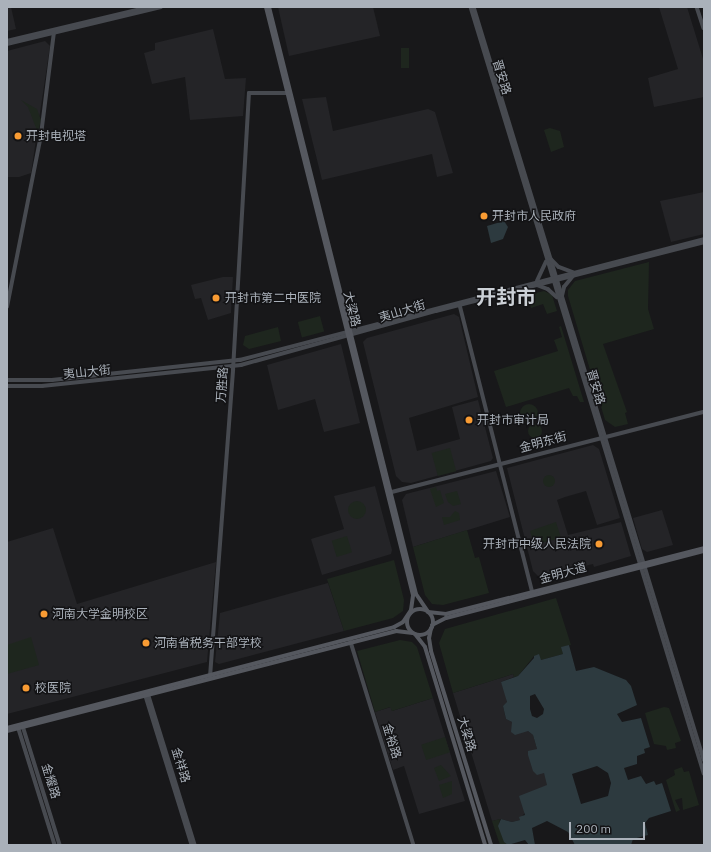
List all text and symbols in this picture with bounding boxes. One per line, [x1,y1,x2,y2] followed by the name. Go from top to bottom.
[490,58,514,96] street label: 晋安路
[26,129,86,143] place label: 开封电视塔
[13,131,23,141] marker: 开封电视塔
[492,209,576,223] place label: 开封市人民政府
[479,211,489,221] marker: 开封市人民政府
[476,284,536,308] district label: 开封市
[341,290,363,328] street label: 大梁路
[225,291,321,305] place label: 开封市第二中医院
[210,292,222,304] marker: 开封市第二中医院
[377,297,427,325] street label: 夷山大街
[62,362,112,382] street label: 夷山大街
[214,367,230,403] street label: 万胜路
[584,368,608,406] street label: 晋安路
[477,413,549,427] place label: 开封市审计局
[464,415,474,425] marker: 开封市审计局
[518,429,568,455] street label: 金明东街
[483,537,591,551] place label: 开封市中级人民法院
[594,539,604,549] marker: 开封市中级人民法院
[538,560,588,586] street label: 金明大道
[52,607,148,621] place label: 河南大学金明校区
[39,609,49,619] marker: 河南大学金明校区
[154,636,262,650] place label: 河南省税务干部学校
[141,638,151,648] marker: 河南省税务干部学校
[35,681,71,695] place label: 校医院
[20,682,32,694] marker: 校医院
[455,715,479,753] street label: 大梁路
[380,722,404,760] street label: 金裕路
[169,746,193,784] street label: 金祥路
[39,762,63,800] street label: 金耀路
[571,814,647,840] scale bar
[576,821,611,836] text: 200 m

